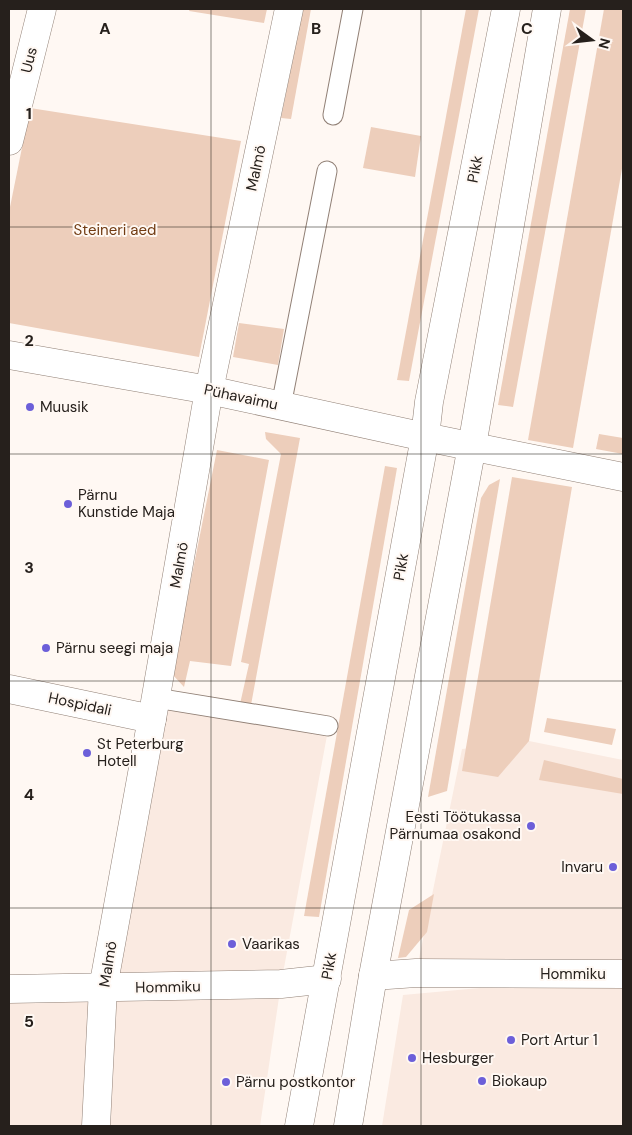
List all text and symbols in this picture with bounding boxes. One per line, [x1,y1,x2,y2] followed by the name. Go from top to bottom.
[567,15,617,65] north arrow
[99,18,111,39] text: A
[311,18,321,39] text: B
[521,18,533,39] text: C
[595,36,615,51] text: N
[16,45,42,75] street label: Uus
[26,103,32,124] text: 1
[241,143,271,193] street label: Malmö
[463,153,488,184] street label: Pikk
[74,220,156,240] park label: Steineri aed
[24,330,34,351] text: 2
[202,379,280,415] street label: Pühavaimu
[40,397,89,417] place label: Muusik
[24,401,36,413] marker: Muusik
[78,485,175,522] place label: Pärnu Kunstide Maja
[62,498,74,510] marker: Pärnu Kunstide Maja
[165,540,193,590] street label: Malmö
[389,551,413,582] street label: Pikk
[24,557,34,578] text: 3
[56,638,173,658] place label: Pärnu seegi maja
[40,642,52,654] marker: Pärnu seegi maja
[47,688,113,720] street label: Hospidali
[97,734,184,771] place label: St Peterburg Hotell
[81,747,93,759] marker: St Peterburg Hotell
[24,784,34,805] text: 4
[390,807,521,844] place label: Eesti Töötukassa Pärnumaa osakond
[525,820,537,832] marker: Eesti Töötukassa Pärnumaa osakond
[561,857,603,877] place label: Invaru
[607,861,619,873] marker: Invaru
[242,934,300,954] place label: Vaarikas
[226,938,238,950] marker: Vaarikas
[94,939,122,988] street label: Malmö
[317,950,341,981] street label: Pikk
[540,964,606,984] street label: Hommiku
[135,976,201,998] street label: Hommiku
[24,1011,34,1032] text: 5
[521,1030,598,1050] place label: Port Artur 1
[505,1034,517,1046] marker: Port Artur 1
[422,1048,494,1068] place label: Hesburger
[406,1052,418,1064] marker: Hesburger
[492,1071,547,1091] place label: Biokaup
[236,1072,356,1092] place label: Pärnu postkontor
[476,1075,488,1087] marker: Biokaup
[220,1076,232,1088] marker: Pärnu postkontor

